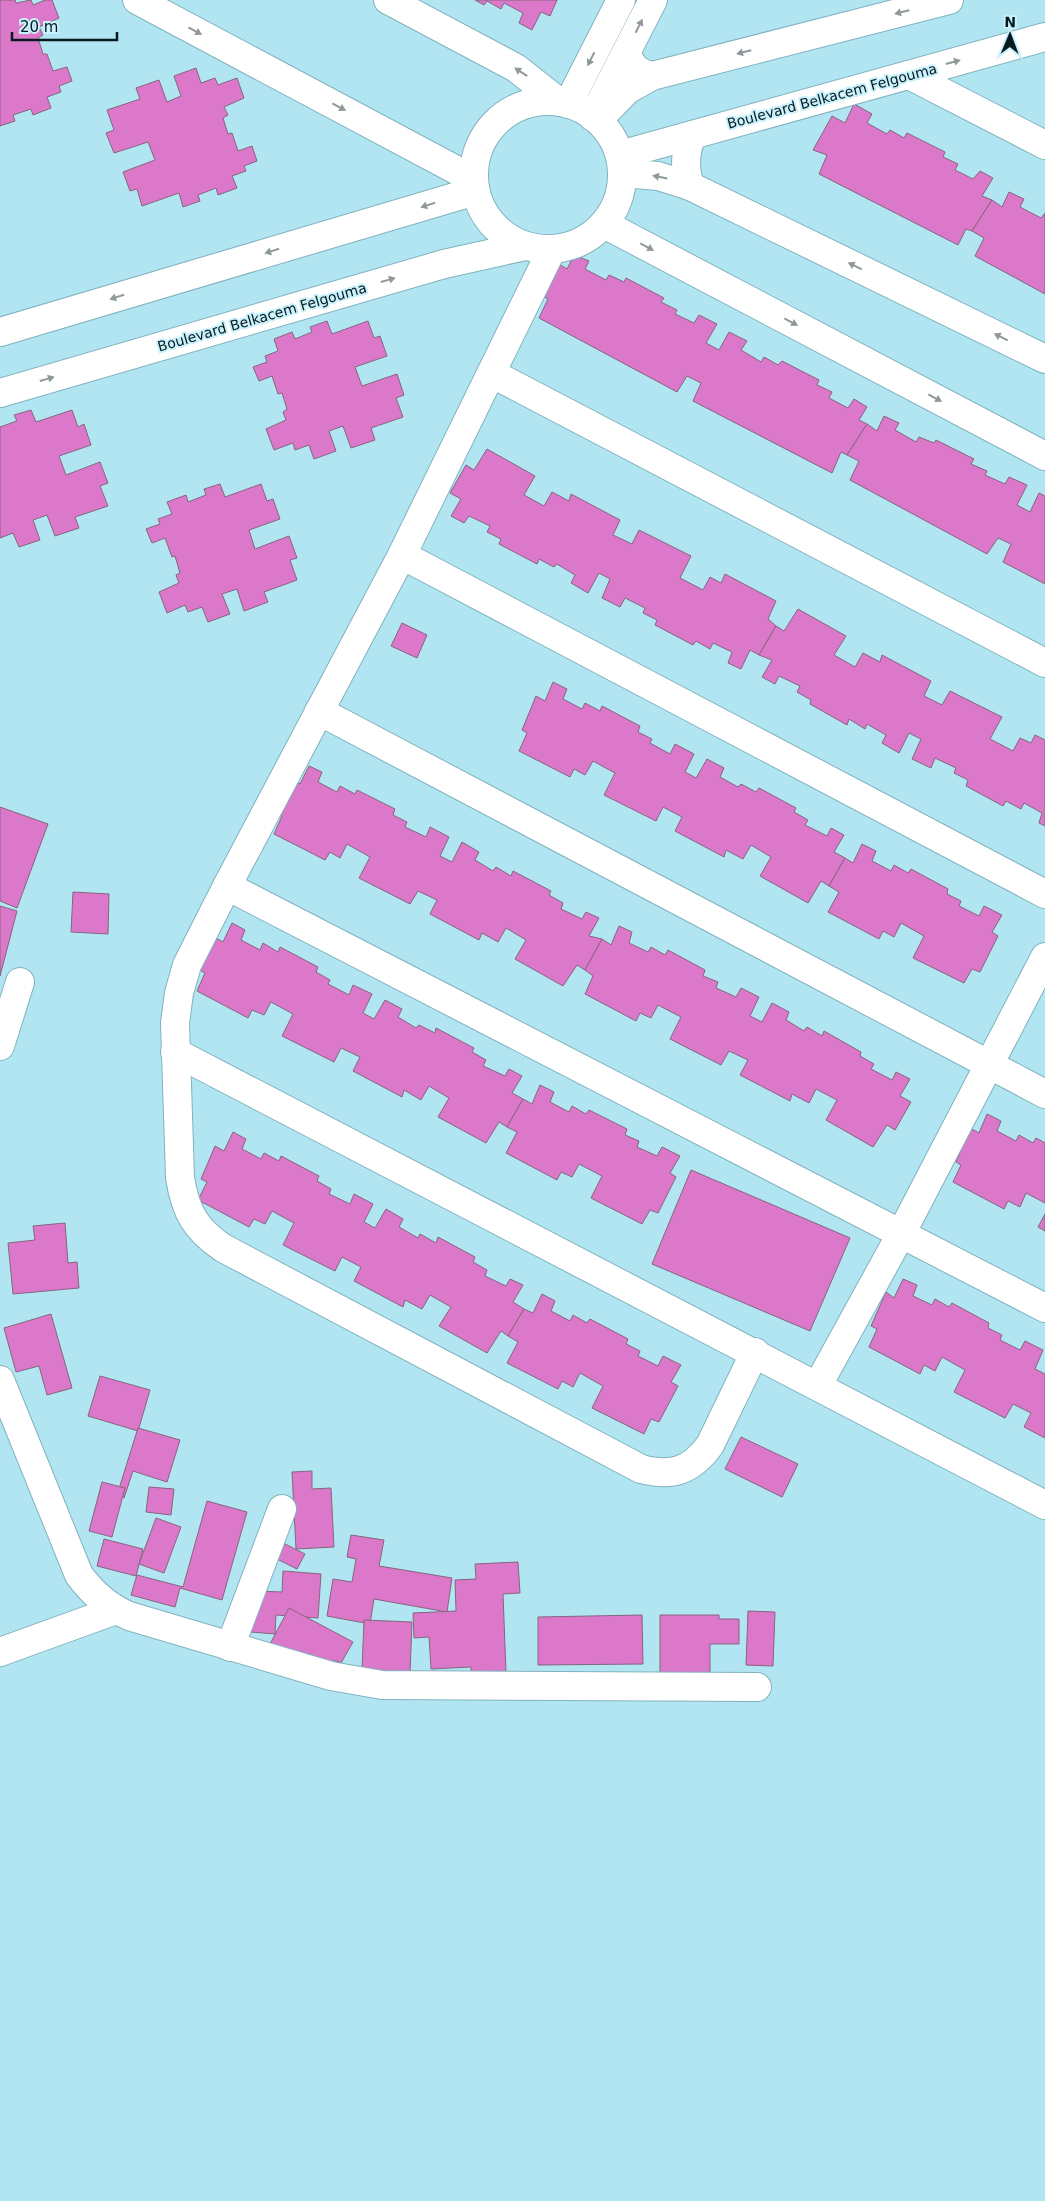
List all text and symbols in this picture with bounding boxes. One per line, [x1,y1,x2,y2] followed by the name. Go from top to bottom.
[894,8,909,16] one-way arrow
[12,10,118,42] scale bar
[985,10,1035,60] north arrow
[1004,14,1016,30] text: N
[20,18,58,36] text: 20 m
[635,19,643,34] one-way arrow
[188,27,202,35] one-way arrow
[736,48,751,56] one-way arrow
[587,52,595,66] one-way arrow
[946,58,961,66] one-way arrow
[725,60,939,132] street label: Boulevard Belkacem Felgouma
[514,67,527,76] one-way arrow
[332,103,345,112] one-way arrow
[652,173,668,181] one-way arrow
[420,201,435,209] one-way arrow
[640,243,655,251] one-way arrow
[265,247,280,255] one-way arrow
[848,262,862,270] one-way arrow
[380,276,395,284] one-way arrow
[156,279,368,355] street label: Boulevard Belkacem Felgouma
[109,294,124,302] one-way arrow
[784,318,798,326] one-way arrow
[994,333,1008,341] one-way arrow
[39,375,54,383] one-way arrow
[928,394,942,402] one-way arrow

